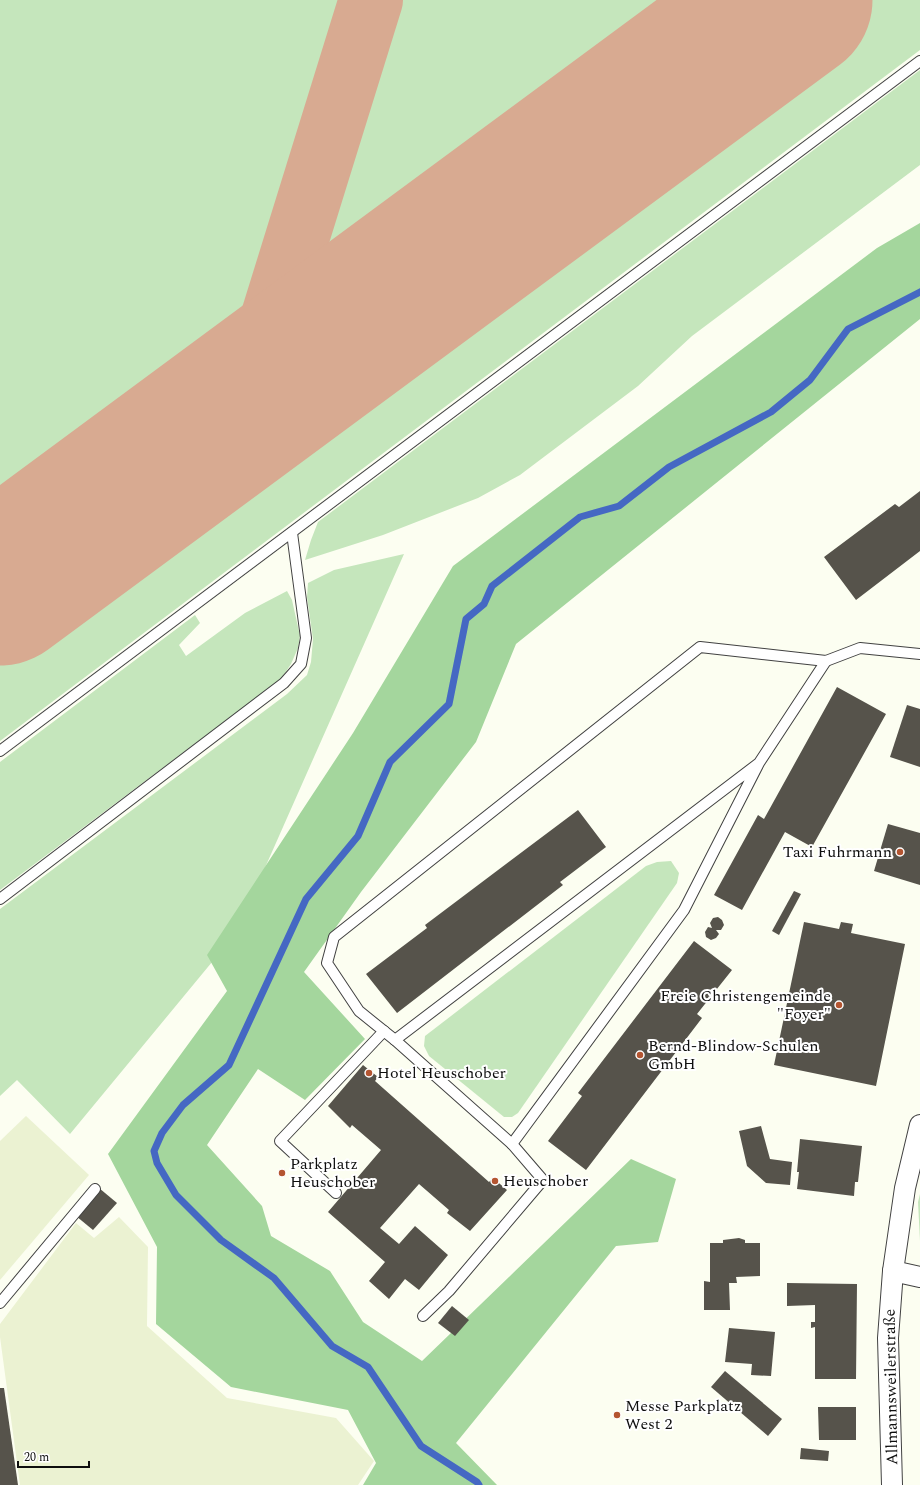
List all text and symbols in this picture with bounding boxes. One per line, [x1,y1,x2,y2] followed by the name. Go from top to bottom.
[783,840,892,864] place label: Taxi Fuhrmann
[895,847,905,857] marker: Taxi Fuhrmann
[660,984,831,1026] place label: Freie Christengemeinde "Foyer"
[834,1000,844,1010] marker: Freie Christengemeinde "Foyer"
[648,1034,819,1076] place label: Bernd-Blindow-Schulen GmbH
[635,1050,645,1060] marker: Bernd-Blindow-Schulen GmbH
[377,1061,506,1085] place label: Hotel Heuschober
[364,1068,374,1078] marker: Hotel Heuschober
[290,1152,375,1194] place label: Parkplatz Heuschober
[277,1168,287,1178] marker: Parkplatz Heuschober
[503,1169,588,1193] place label: Heuschober
[490,1176,500,1186] marker: Heuschober
[878,1309,904,1465] street label: Allmannsweilerstraße
[625,1394,741,1436] place label: Messe Parkplatz West 2
[612,1410,622,1420] marker: Messe Parkplatz West 2
[18,1443,89,1469] scale bar
[24,1448,49,1467] text: 20 m

